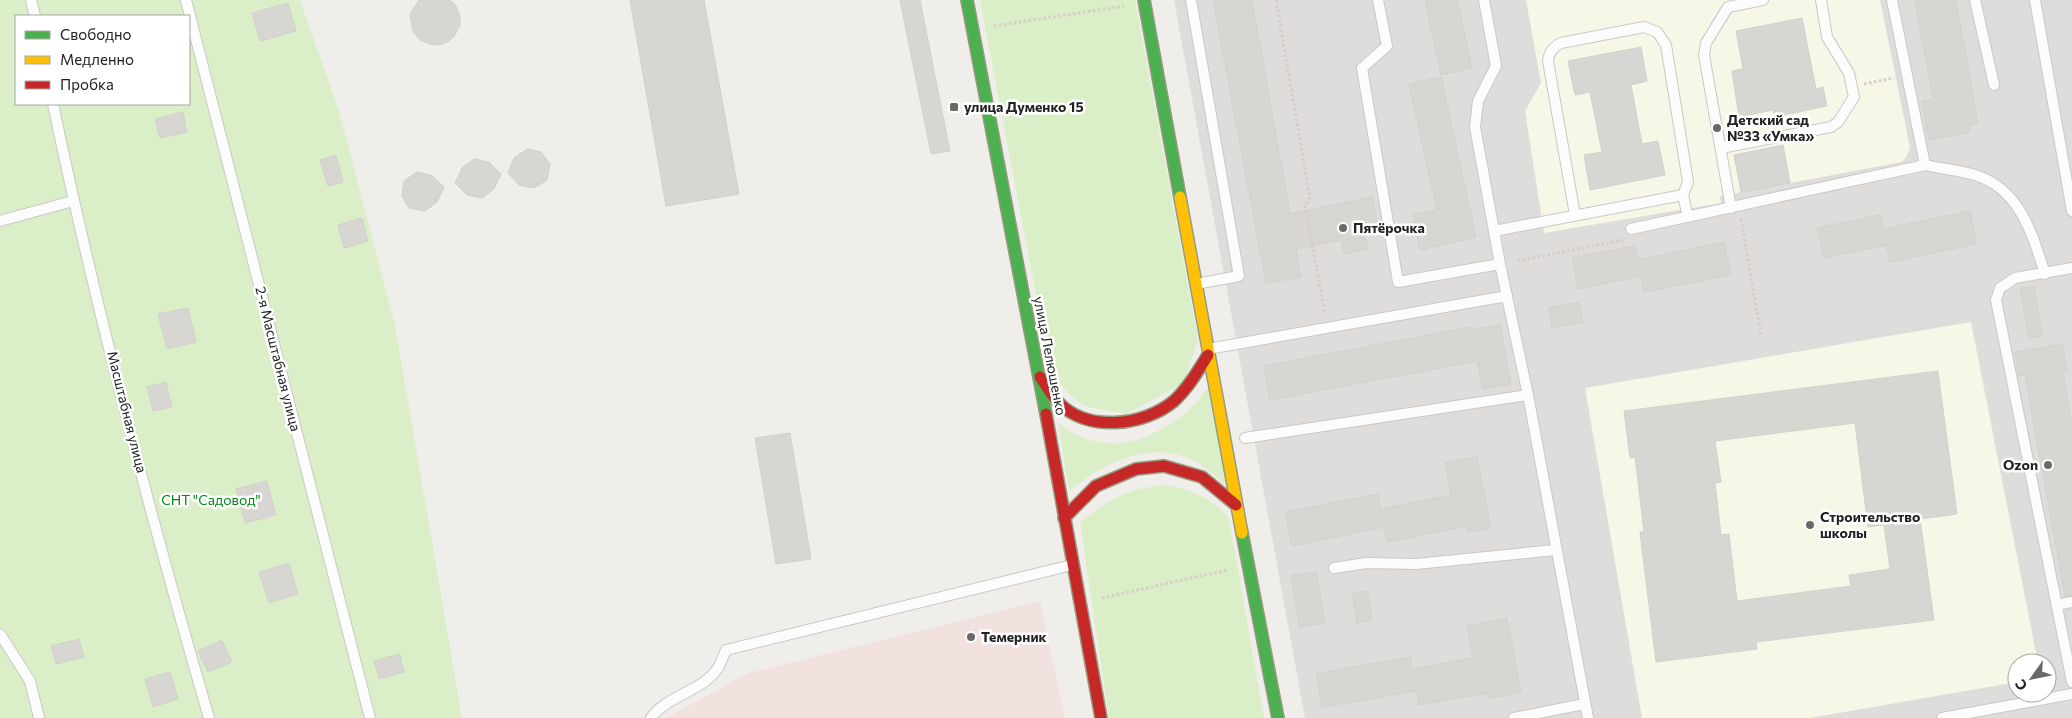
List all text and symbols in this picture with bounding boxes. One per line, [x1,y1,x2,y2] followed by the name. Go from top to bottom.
[15,15,190,105] legend
[60,25,131,43] text: Свободно
[60,50,134,68] text: Медленно
[60,75,114,93] text: Пробка
[964,98,1084,115] place label: улица Думенко 15
[948,101,960,113] marker: улица Думенко 15
[1727,111,1814,144] place label: Детский сад №33 «Умка»
[1711,122,1723,134] marker: Детский сад №33 «Умка»
[1353,219,1425,236] place label: Пятёрочка
[1337,222,1349,234] marker: Пятёрочка
[252,285,305,433] street label: 2-я Масштабная улица
[1031,295,1070,417] street label: улица Лелюшенко
[104,349,151,475] street label: Масштабная улица
[2003,456,2038,473] place label: Ozon
[2042,459,2054,471] marker: Ozon
[161,491,261,508] park label: СНТ "Садовод"
[1820,508,1920,541] place label: Строительство школы
[1804,519,1816,531] marker: Строительство школы
[981,628,1047,645] place label: Темерник
[965,631,977,643] marker: Темерник
[2007,653,2057,703] north arrow
[2011,677,2030,694] text: С

